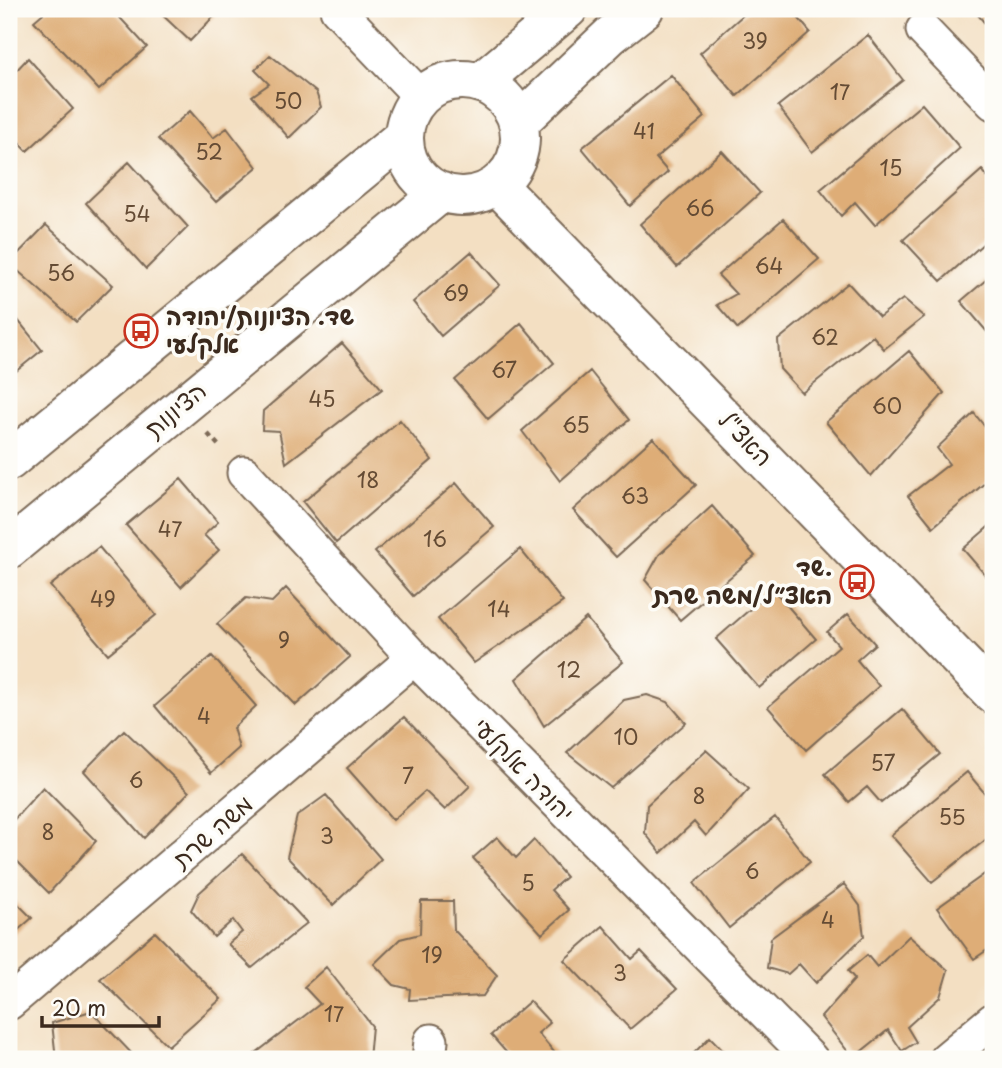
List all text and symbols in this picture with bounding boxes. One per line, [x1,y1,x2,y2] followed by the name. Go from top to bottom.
[742,24,768,56] house number: 39
[830,75,850,107] house number: 17
[274,84,302,116] house number: 50
[633,114,655,146] house number: 41
[195,135,223,167] house number: 52
[880,151,902,183] house number: 15
[685,191,715,223] house number: 66
[123,197,151,229] house number: 54
[755,249,783,281] house number: 64
[47,256,75,288] house number: 56
[443,276,469,308] house number: 69
[166,297,355,361] place label: שד. הציונות/יהודה אלקלעי
[122,312,160,350] bus stop icon: שד. הציונות/יהודה אלקלעי
[811,320,839,352] house number: 62
[491,353,517,385] house number: 67
[136,372,213,445] street label: הציונות
[309,382,335,414] house number: 45
[872,389,902,421] house number: 60
[711,402,782,473] street label: האצ"ל
[562,408,590,440] house number: 65
[357,463,379,495] house number: 18
[621,479,649,511] house number: 63
[158,512,182,544] house number: 47
[423,522,447,554] house number: 16
[651,548,832,612] place label: שד. האצ״ל/משה שרת
[838,563,876,601] bus stop icon: שד. האצ״ל/משה שרת
[90,582,116,614] house number: 49
[487,592,511,624] house number: 14
[278,623,290,655] house number: 9
[557,653,581,685] house number: 12
[197,699,211,731] house number: 4
[465,708,583,829] street label: יהודה אלקלעי
[614,720,638,752] house number: 10
[870,746,896,778] house number: 57
[402,759,414,791] house number: 7
[129,763,143,795] house number: 6
[692,779,706,811] house number: 8
[162,785,260,877] street label: משה שרת
[938,800,966,832] house number: 55
[41,815,55,847] house number: 8
[320,819,334,851] house number: 3
[745,854,759,886] house number: 6
[521,866,535,898] house number: 5
[821,903,835,935] house number: 4
[421,938,443,970] house number: 19
[613,956,627,988] house number: 3
[42,984,159,1028] scale bar
[52,991,106,1023] text: 20 m
[324,997,344,1029] house number: 17

